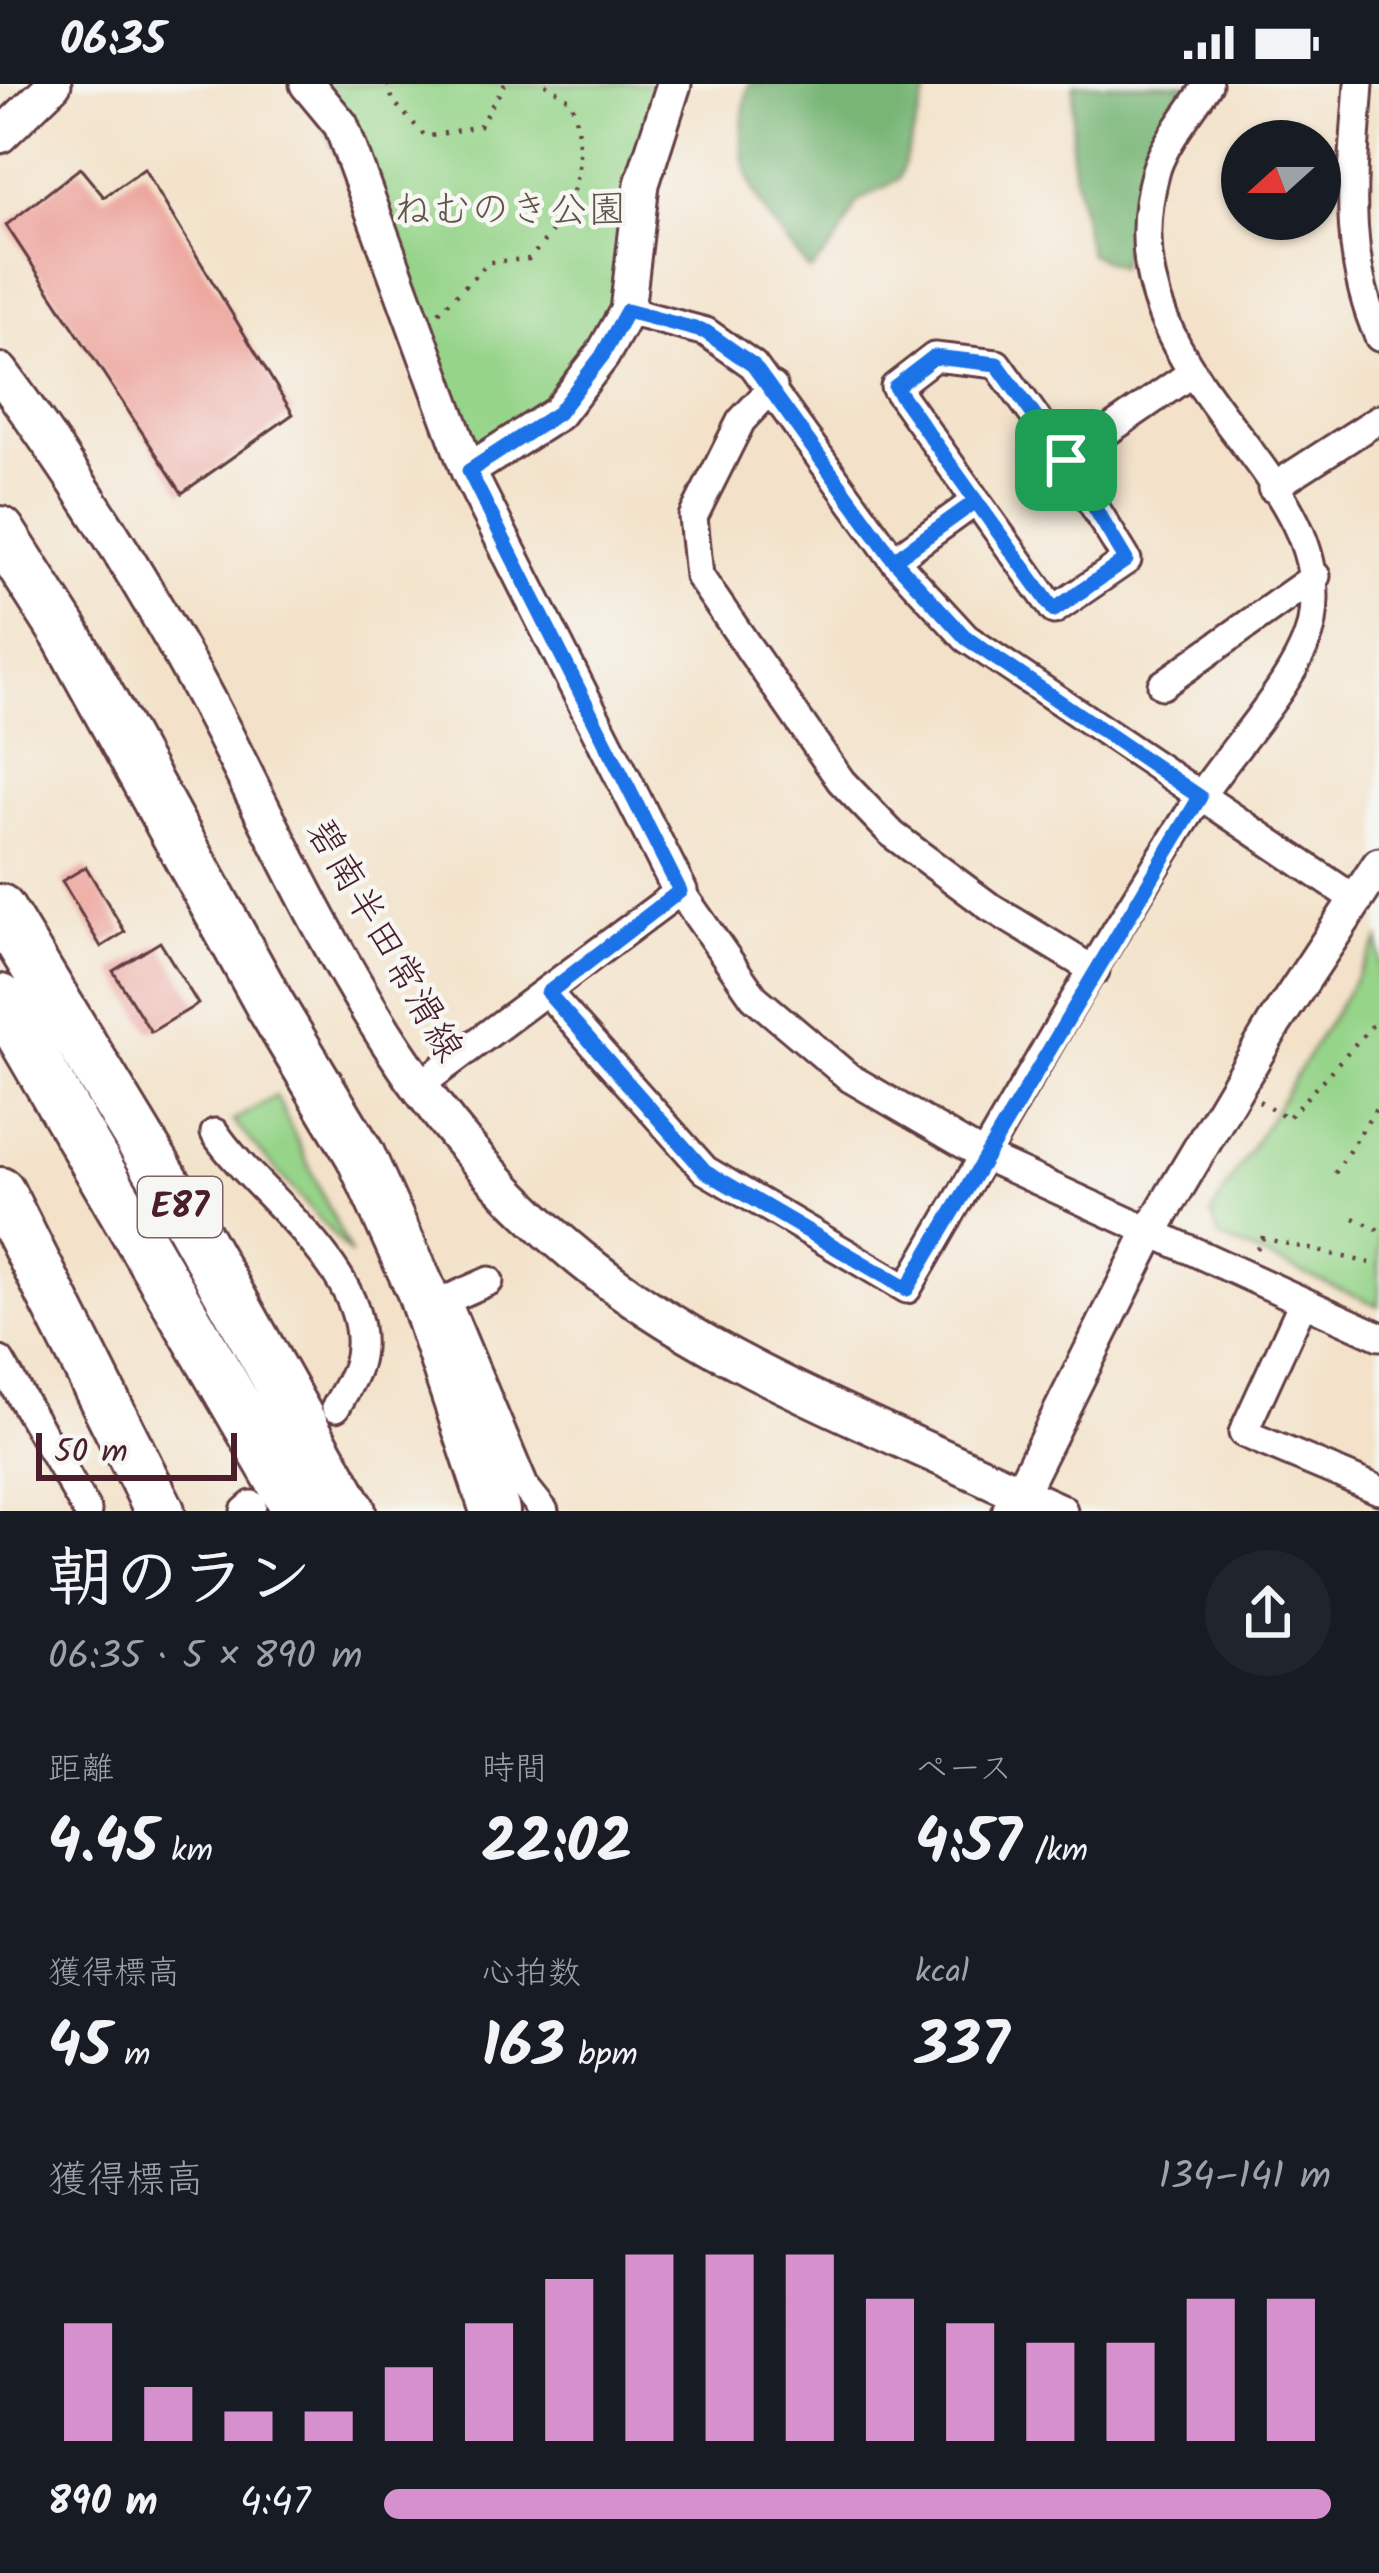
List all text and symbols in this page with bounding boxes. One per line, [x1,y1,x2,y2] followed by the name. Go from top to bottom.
[60,6,166,78] text: 06:35
[1221,120,1341,240] north arrow
[1221,120,1341,240] map controls
[393,181,627,243] park label: ねむのき公園
[1015,409,1117,511] pin
[1033,427,1099,493] icon: arrive
[288,807,478,1075] street label: 碧南半田常滑線
[138,1177,222,1237] road number: E87
[36,1427,237,1480] scale bar
[54,1427,128,1480] text: 50 m
[48,1529,312,1634] text: 朝のラン
[1205,1550,1331,1676] button: share
[48,1627,362,1689] text: 06:35 · 5 × 890 m
[48,1744,114,1797] text: 距離
[482,1744,548,1797] text: 時間
[915,1744,1012,1797] text: ペース
[48,1797,158,1893] text: 4.45
[482,1797,632,1893] text: 22:02
[915,1797,1021,1893] text: 4:57
[158,1826,213,1879] text: km
[1021,1826,1088,1879] text: /km
[915,1947,969,2000] text: kcal
[48,1948,180,2001] text: 獲得標高
[482,1948,581,2001] text: 心拍数
[915,2000,1009,2096] text: 337
[48,2001,111,2097] text: 45
[482,2001,565,2097] text: 163
[111,2030,151,2083] text: m
[565,2030,638,2083] text: bpm
[1159,2147,1331,2209] text: 134–141 m
[48,2151,204,2213] text: 獲得標高
[48,2473,158,2535] text: 890 m
[240,2473,311,2535] text: 4:47

